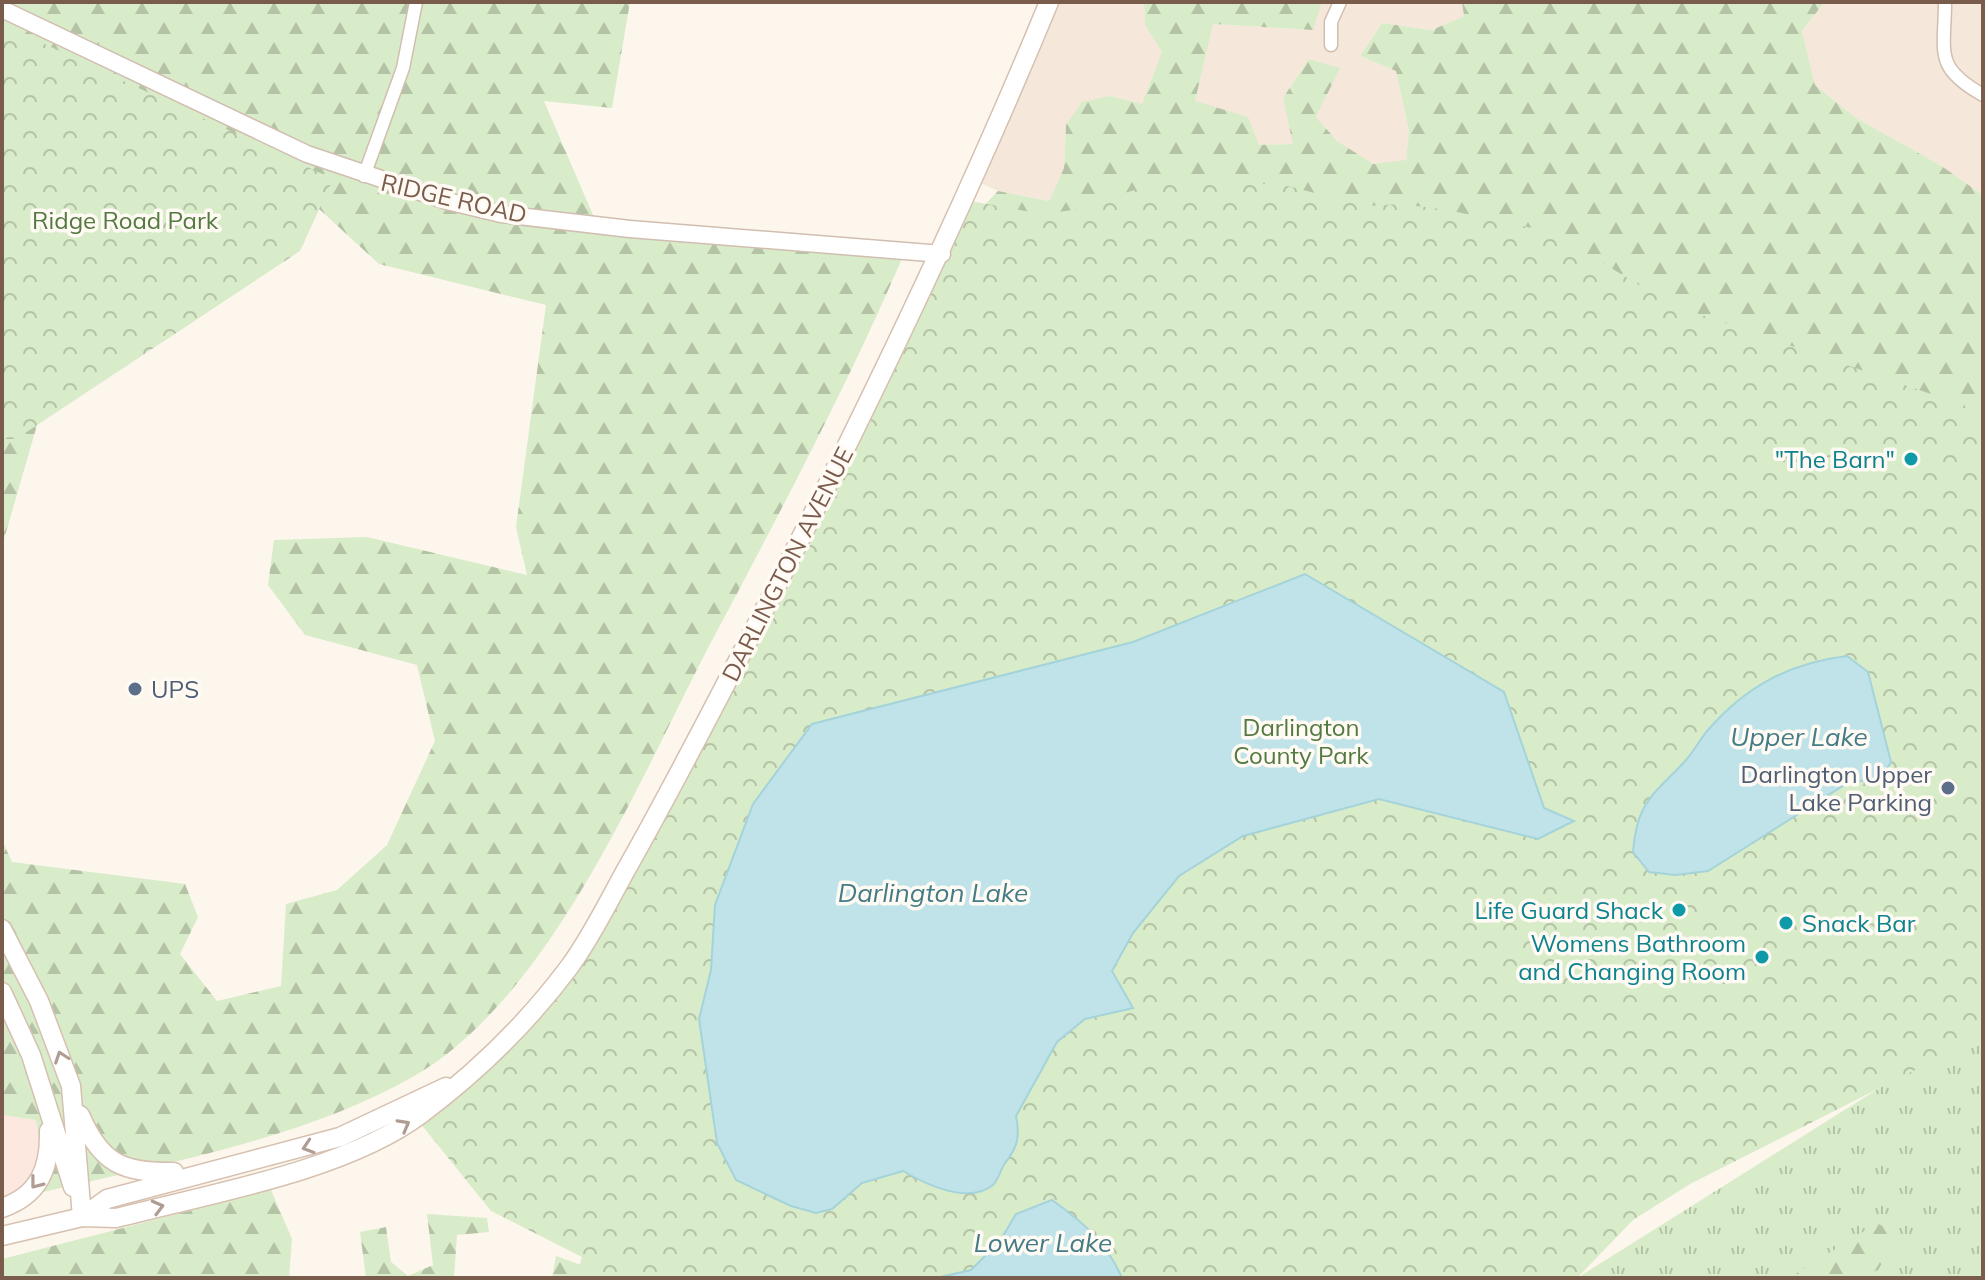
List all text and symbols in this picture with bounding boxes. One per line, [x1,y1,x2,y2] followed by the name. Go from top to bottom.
[378,167,530,229] street label: RIDGE ROAD
[32,205,219,235] park label: Ridge Road Park
[715,442,859,686] street label: DARLINGTON AVENUE
[1775,444,1895,474] place label: "The Barn"
[1902,450,1920,468] marker: "The Barn"
[151,674,199,704] place label: UPS
[126,680,144,698] marker: UPS
[1233,712,1369,770] park label: Darlington County Park
[1730,720,1868,753] water label: Upper Lake
[1741,759,1932,817] place label: Darlington Upper Lake Parking
[1939,779,1957,797] marker: Darlington Upper Lake Parking
[838,876,1028,909] water label: Darlington Lake
[1474,895,1664,925] place label: Life Guard Shack
[1670,901,1688,919] marker: Life Guard Shack
[1802,908,1916,938] place label: Snack Bar
[1777,914,1795,932] marker: Snack Bar
[1518,928,1746,986] place label: Womens Bathroom and Changing Room
[1753,948,1771,966] marker: Womens Bathroom and Changing Room
[55,1051,71,1065] one-way arrow
[396,1119,410,1134] one-way arrow
[302,1138,316,1154] one-way arrow
[32,1174,46,1189] one-way arrow
[151,1200,165,1216] one-way arrow
[974,1226,1112,1259] water label: Lower Lake

